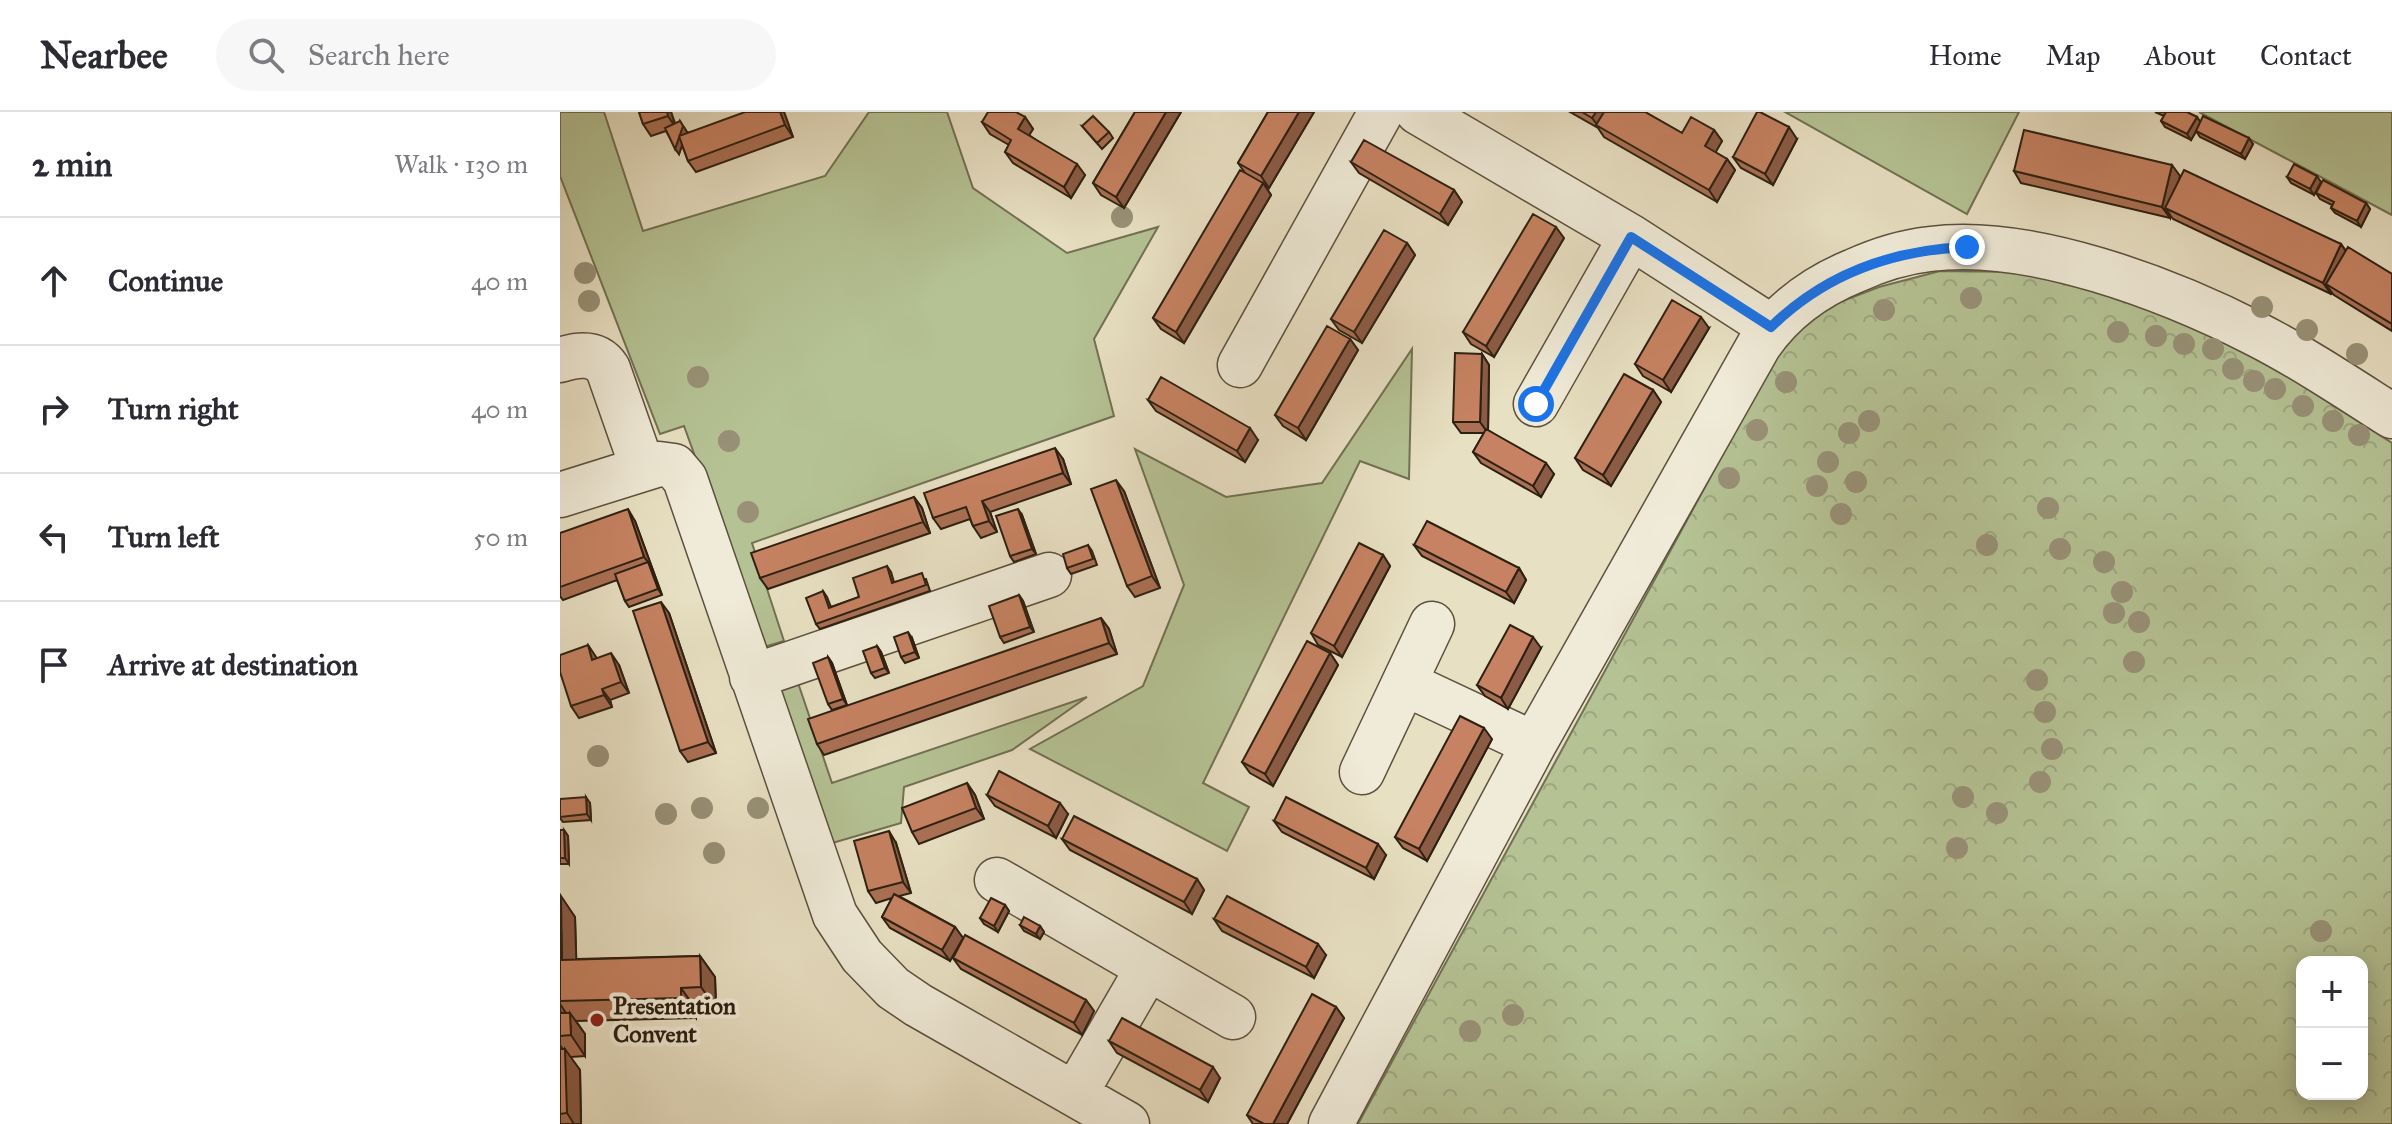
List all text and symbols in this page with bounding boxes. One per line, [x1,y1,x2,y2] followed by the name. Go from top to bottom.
[216,19,776,91] search box
[40,32,168,78] text: Nearbee
[244,33,288,77] icon: search
[308,37,450,73] text: Search here
[1929,38,2002,73] text: Home
[2046,38,2100,73] text: Map
[2144,38,2216,73] text: About
[2260,38,2352,73] text: Contact
[32,144,112,185] text: 2 min
[394,148,528,180] text: Walk · 130 m
[1949,229,1985,265] route end
[32,259,76,303] icon: ahead
[108,263,223,299] text: Continue
[471,265,528,297] text: 40 m
[1518,386,1554,422] route start
[32,387,76,431] icon: right
[108,391,239,427] text: Turn right
[471,393,528,425] text: 40 m
[32,515,76,559] icon: left
[108,519,219,555] text: Turn left
[473,521,528,553] text: 50 m
[32,643,76,687] icon: arrive
[108,647,358,683] text: Arrive at destination
[2296,956,2368,1100] map controls
[2296,956,2368,1028] button: +
[613,991,736,1049] place label: Presentation Convent
[588,1011,606,1029] marker: Presentation Convent
[2296,1028,2368,1100] button: −

